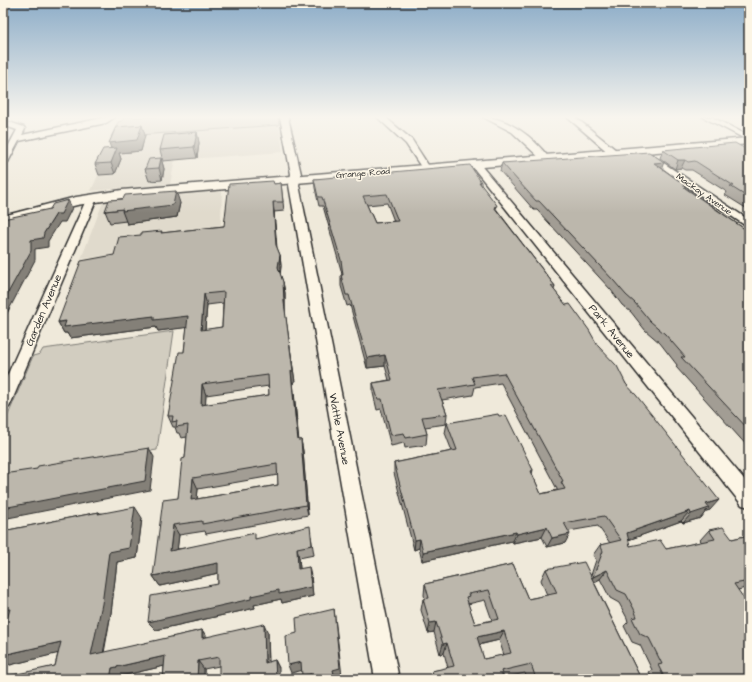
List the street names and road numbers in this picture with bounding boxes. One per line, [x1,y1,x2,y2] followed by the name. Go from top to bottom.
[336,165,391,182] street label: Grange Road
[673,170,734,219] street label: Mackay Avenue
[22,272,65,348] street label: Garden Avenue
[585,301,638,362] street label: Park Avenue
[325,392,354,466] street label: Wattle Avenue

